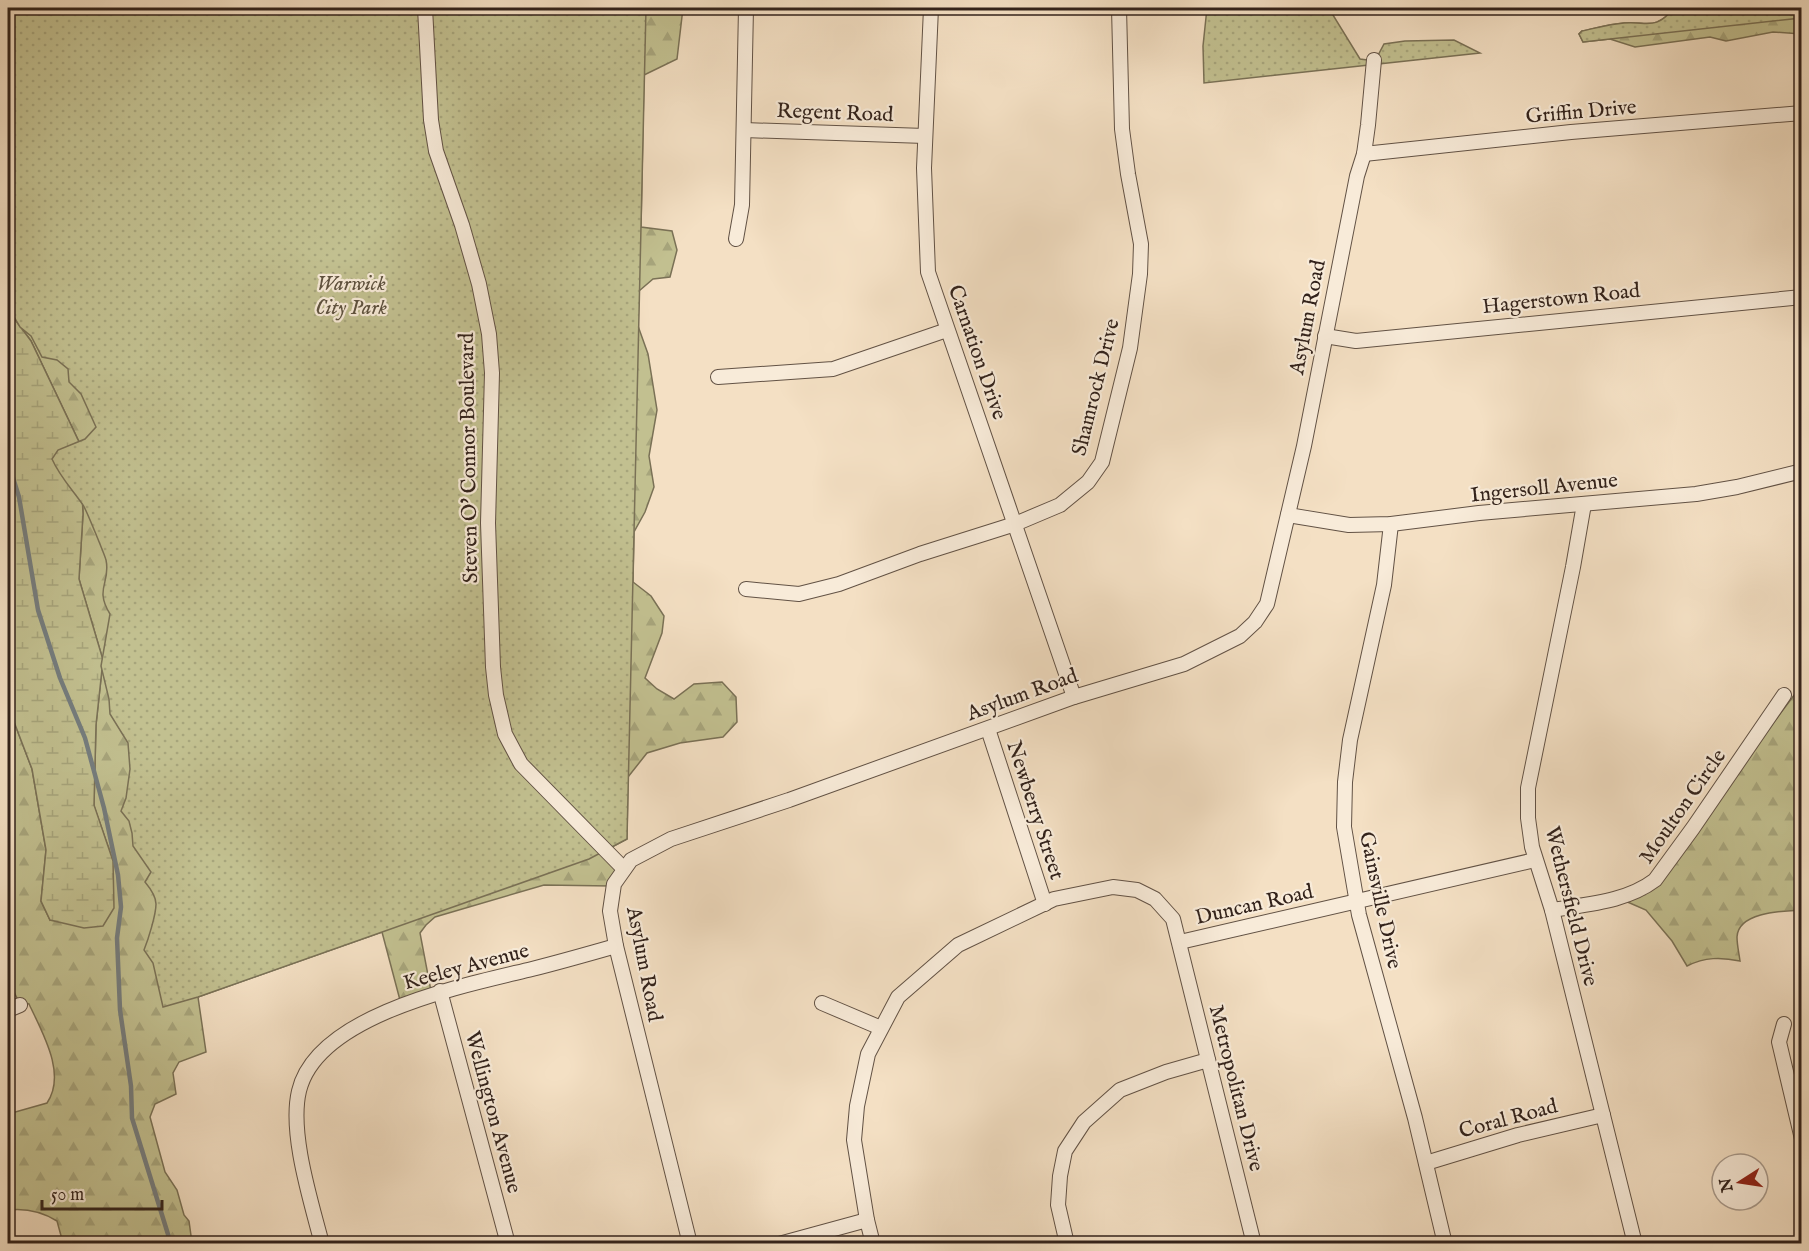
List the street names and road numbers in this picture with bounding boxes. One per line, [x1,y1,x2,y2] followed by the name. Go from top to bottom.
[1525,94,1638,131] street label: Griffin Drive
[776,98,895,129] street label: Regent Road
[1284,257,1333,378] street label: Asylum Road
[1481,278,1642,321] street label: Hagerstown Road
[941,282,1012,424] street label: Carnation Drive
[1066,316,1127,459] street label: Shamrock Drive
[454,332,485,584] street label: Steven O' Connor Boulevard
[1469,467,1619,510] street label: Ingersoll Avenue
[962,663,1083,728] street label: Asylum Road
[999,738,1070,883] street label: Newberry Street
[1634,744,1733,870] street label: Moulton Circle
[1538,824,1604,989] street label: Wethersfield Drive
[1352,829,1407,972] street label: Gainsville Drive
[1193,879,1317,932] street label: Duncan Road
[619,904,668,1025] street label: Asylum Road
[401,938,532,997] street label: Keeley Avenue
[1202,1002,1269,1175] street label: Metropolitan Drive
[458,1028,527,1197] street label: Wellington Avenue
[1456,1093,1561,1146] street label: Coral Road

